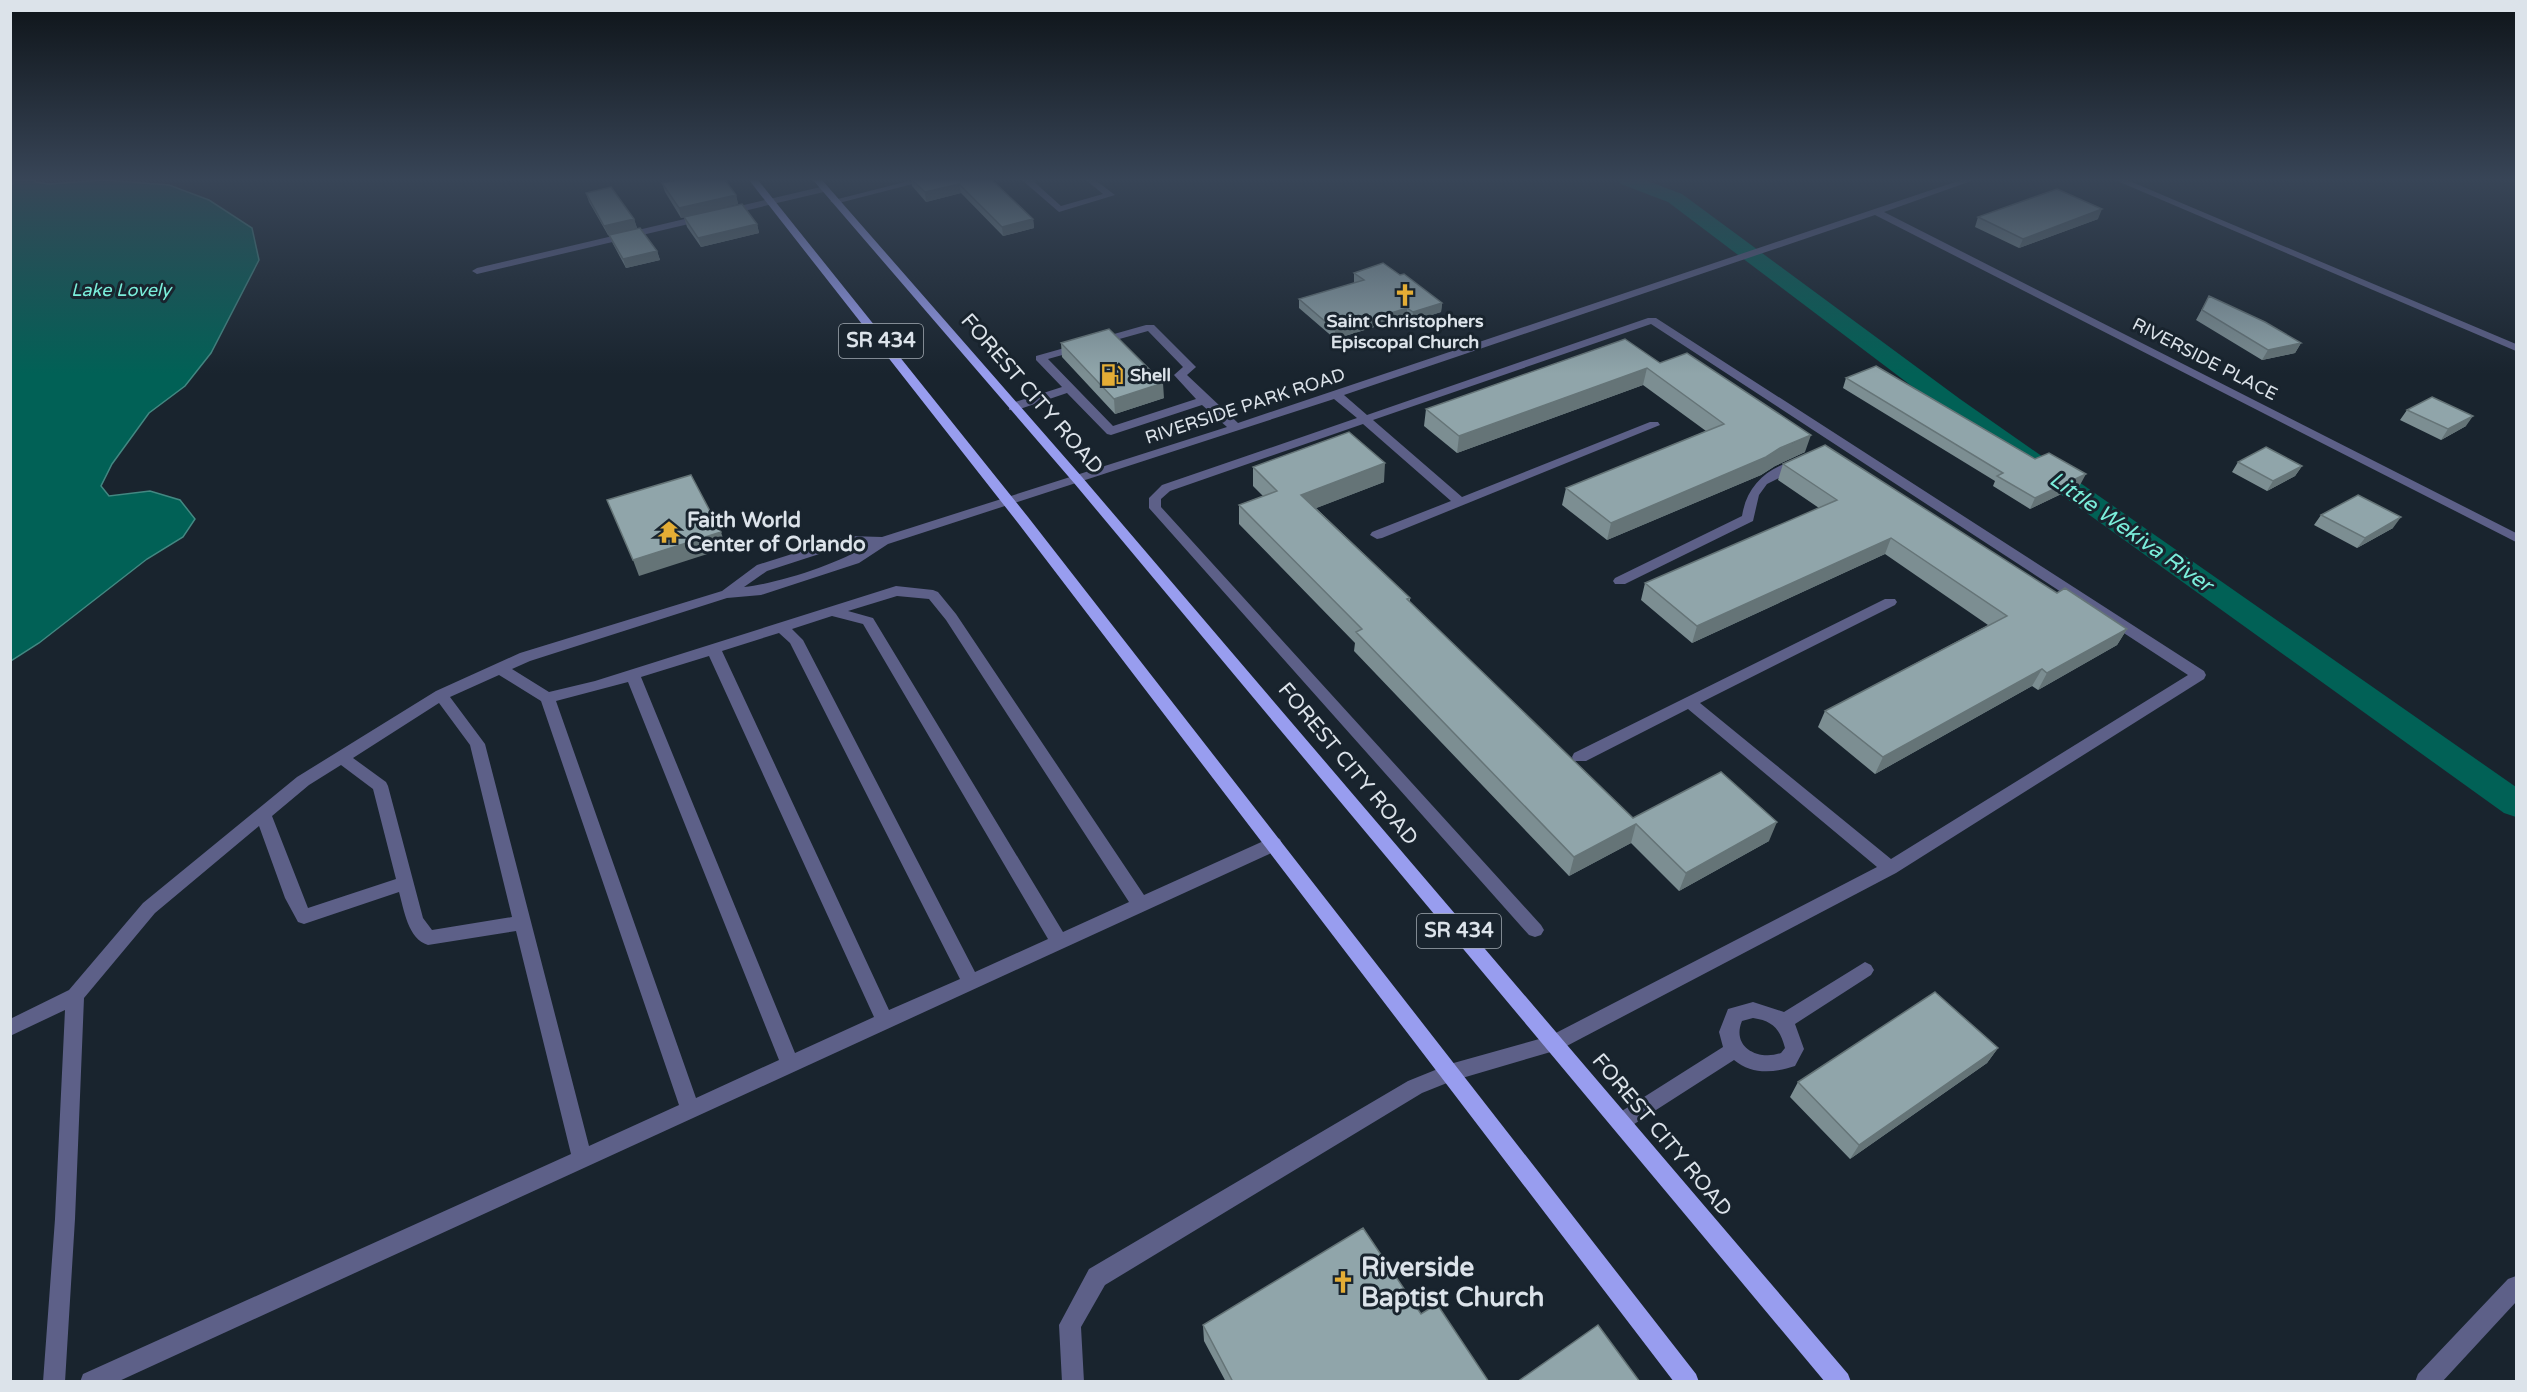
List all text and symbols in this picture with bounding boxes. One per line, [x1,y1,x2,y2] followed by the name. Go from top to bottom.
[71,279,173,301] water label: Lake Lovely
[1392,282,1418,308] church icon: Saint Christophers Episcopal Church
[956,309,1108,479] street label: FOREST CITY ROAD
[1326,310,1484,353] place label: Saint Christophers Episcopal Church
[2129,313,2281,405] street label: RIVERSIDE PLACE
[839,324,923,358] road number: SR 434
[1099,362,1125,388] fuel station icon: Shell
[1142,363,1348,449] street label: RIVERSIDE PARK ROAD
[1130,364,1171,386] place label: Shell
[2045,466,2220,599] water label: Little Wekiva River
[687,508,866,557] place label: Faith World Center of Orlando
[656,519,682,545] temple icon: Faith World Center of Orlando
[1273,678,1423,850] street label: FOREST CITY ROAD
[1417,914,1501,948] road number: SR 434
[1587,1049,1737,1221] street label: FOREST CITY ROAD
[1361,1252,1544,1313] place label: Riverside Baptist Church
[1330,1269,1356,1295] church icon: Riverside Baptist Church

